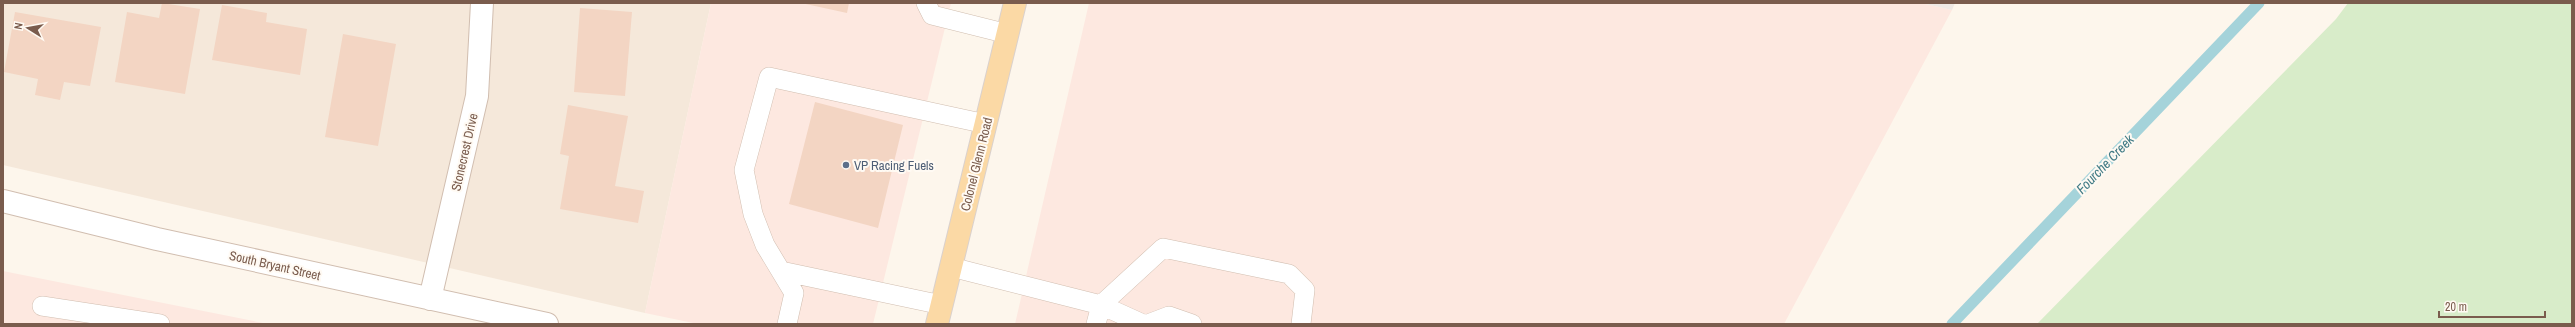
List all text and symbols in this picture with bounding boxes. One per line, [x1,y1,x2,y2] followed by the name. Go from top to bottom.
[8,8,48,48] north arrow
[11,22,26,31] text: N
[447,111,482,193] street label: Stonecrest Drive
[957,115,996,213] street label: Colonel Glenn Road
[2072,130,2139,197] water label: Fourche Creek
[854,157,934,174] place label: VP Racing Fuels
[841,160,851,170] marker: VP Racing Fuels
[228,247,322,284] street label: South Bryant Street
[2439,293,2545,319] scale bar
[2445,299,2467,315] text: 20 m

